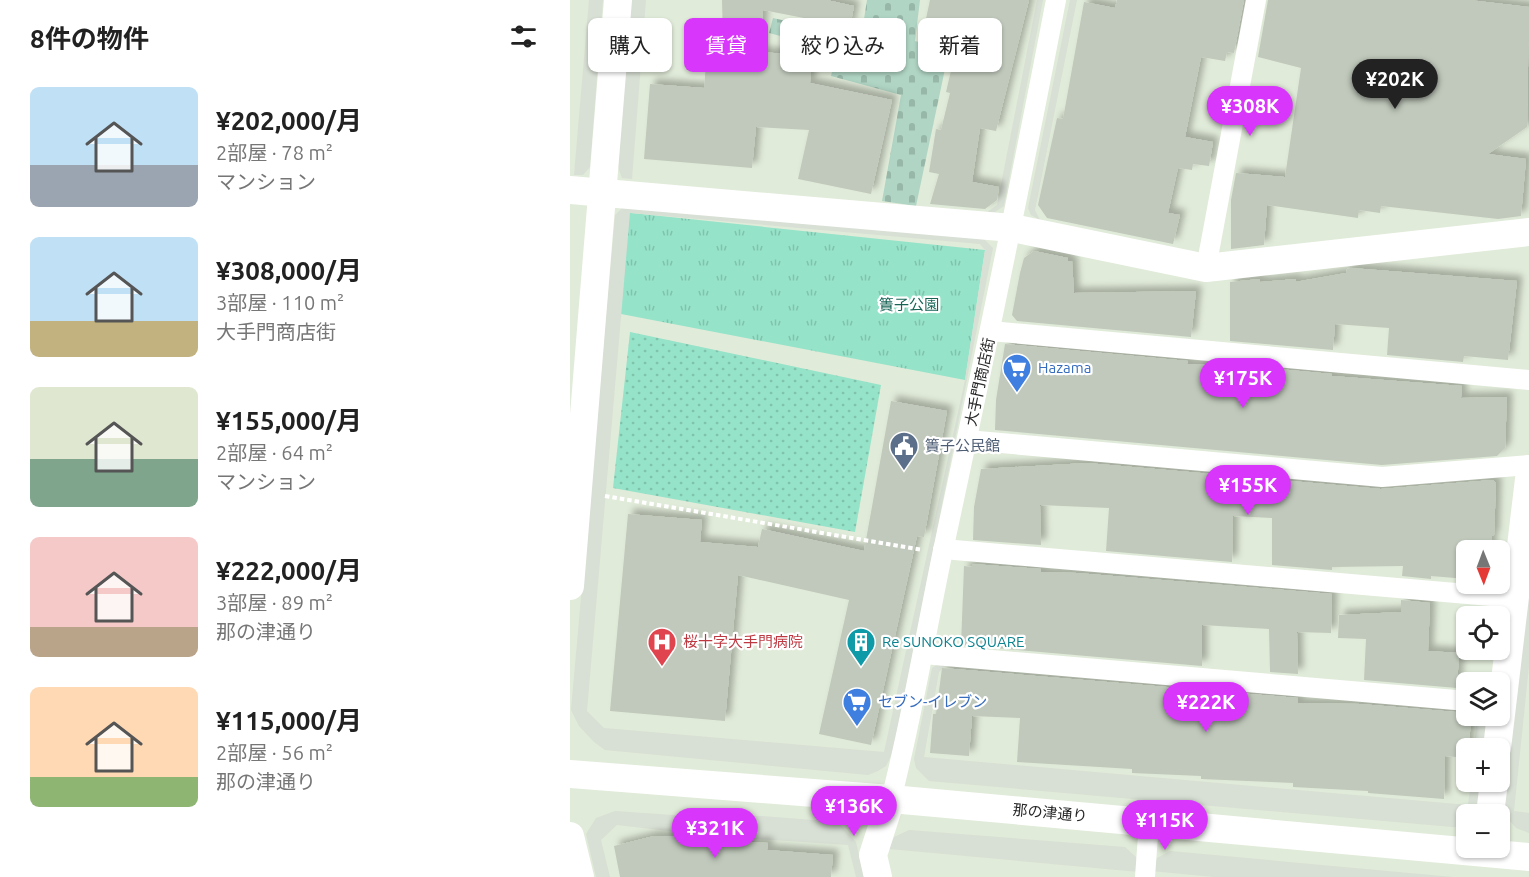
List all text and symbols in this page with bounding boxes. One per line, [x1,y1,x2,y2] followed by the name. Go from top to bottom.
[588,18,672,72] chip: 購入
[684,18,768,72] chip: 賃貸
[780,18,906,72] chip: 絞り込み
[918,18,1002,72] chip: 新着
[507,20,540,53] icon: filters
[30,24,149,53] text: 8件の物件
[1353,59,1437,110] pin: ¥202K
[1366,67,1424,90] text: ¥202K
[1208,86,1292,137] pin: ¥308K
[1221,94,1279,117] text: ¥308K
[216,106,362,135] text: ¥202,000/月
[78,111,150,183] icon: home
[216,141,333,164] text: 2部屋 · 78 m²
[216,170,316,193] text: マンション
[216,256,362,285] text: ¥308,000/月
[78,261,150,333] icon: home
[216,291,344,314] text: 3部屋 · 110 m²
[879,296,939,313] park label: 簀子公園
[216,320,336,343] text: 大手門商店街
[962,336,997,428] street label: 大手門商店街
[1001,352,1033,394] supermarket icon: Hazama
[1201,358,1285,409] pin: ¥175K
[1038,359,1091,376] place label: Hazama
[1214,366,1272,389] text: ¥175K
[216,406,362,435] text: ¥155,000/月
[78,411,150,483] icon: home
[888,430,920,472] public building icon: 簀子公民館
[925,437,1000,454] place label: 簀子公民館
[216,441,333,464] text: 2部屋 · 64 m²
[1206,465,1290,516] pin: ¥155K
[216,470,316,493] text: マンション
[1219,473,1277,496] text: ¥155K
[1456,540,1510,594] north arrow
[1456,540,1510,858] map controls
[216,556,362,585] text: ¥222,000/月
[78,561,150,633] icon: home
[216,591,333,614] text: 3部屋 · 89 m²
[1456,606,1510,660] button: locate
[216,620,316,643] text: 那の津通り
[646,626,678,668] hospital icon: 桜十字大手門病院
[845,626,877,668] building icon: Re SUNOKO SQUARE
[683,633,803,650] place label: 桜十字大手門病院
[882,633,1025,650] place label: Re SUNOKO SQUARE
[1456,672,1510,726] button: layers
[1164,682,1248,733] pin: ¥222K
[841,686,873,728] supermarket icon: セブン-イレブン
[1177,690,1235,713] text: ¥222K
[878,693,987,710] place label: セブン-イレブン
[216,706,362,735] text: ¥115,000/月
[78,711,150,783] icon: home
[1456,738,1510,792] button: +
[216,741,333,764] text: 2部屋 · 56 m²
[216,770,316,793] text: 那の津通り
[812,786,896,837] pin: ¥136K
[825,794,883,817] text: ¥136K
[1123,800,1207,851] pin: ¥115K
[1012,801,1088,824] street label: 那の津通り
[1456,804,1510,858] button: −
[673,808,757,859] pin: ¥321K
[1136,808,1194,831] text: ¥115K
[686,816,744,839] text: ¥321K

